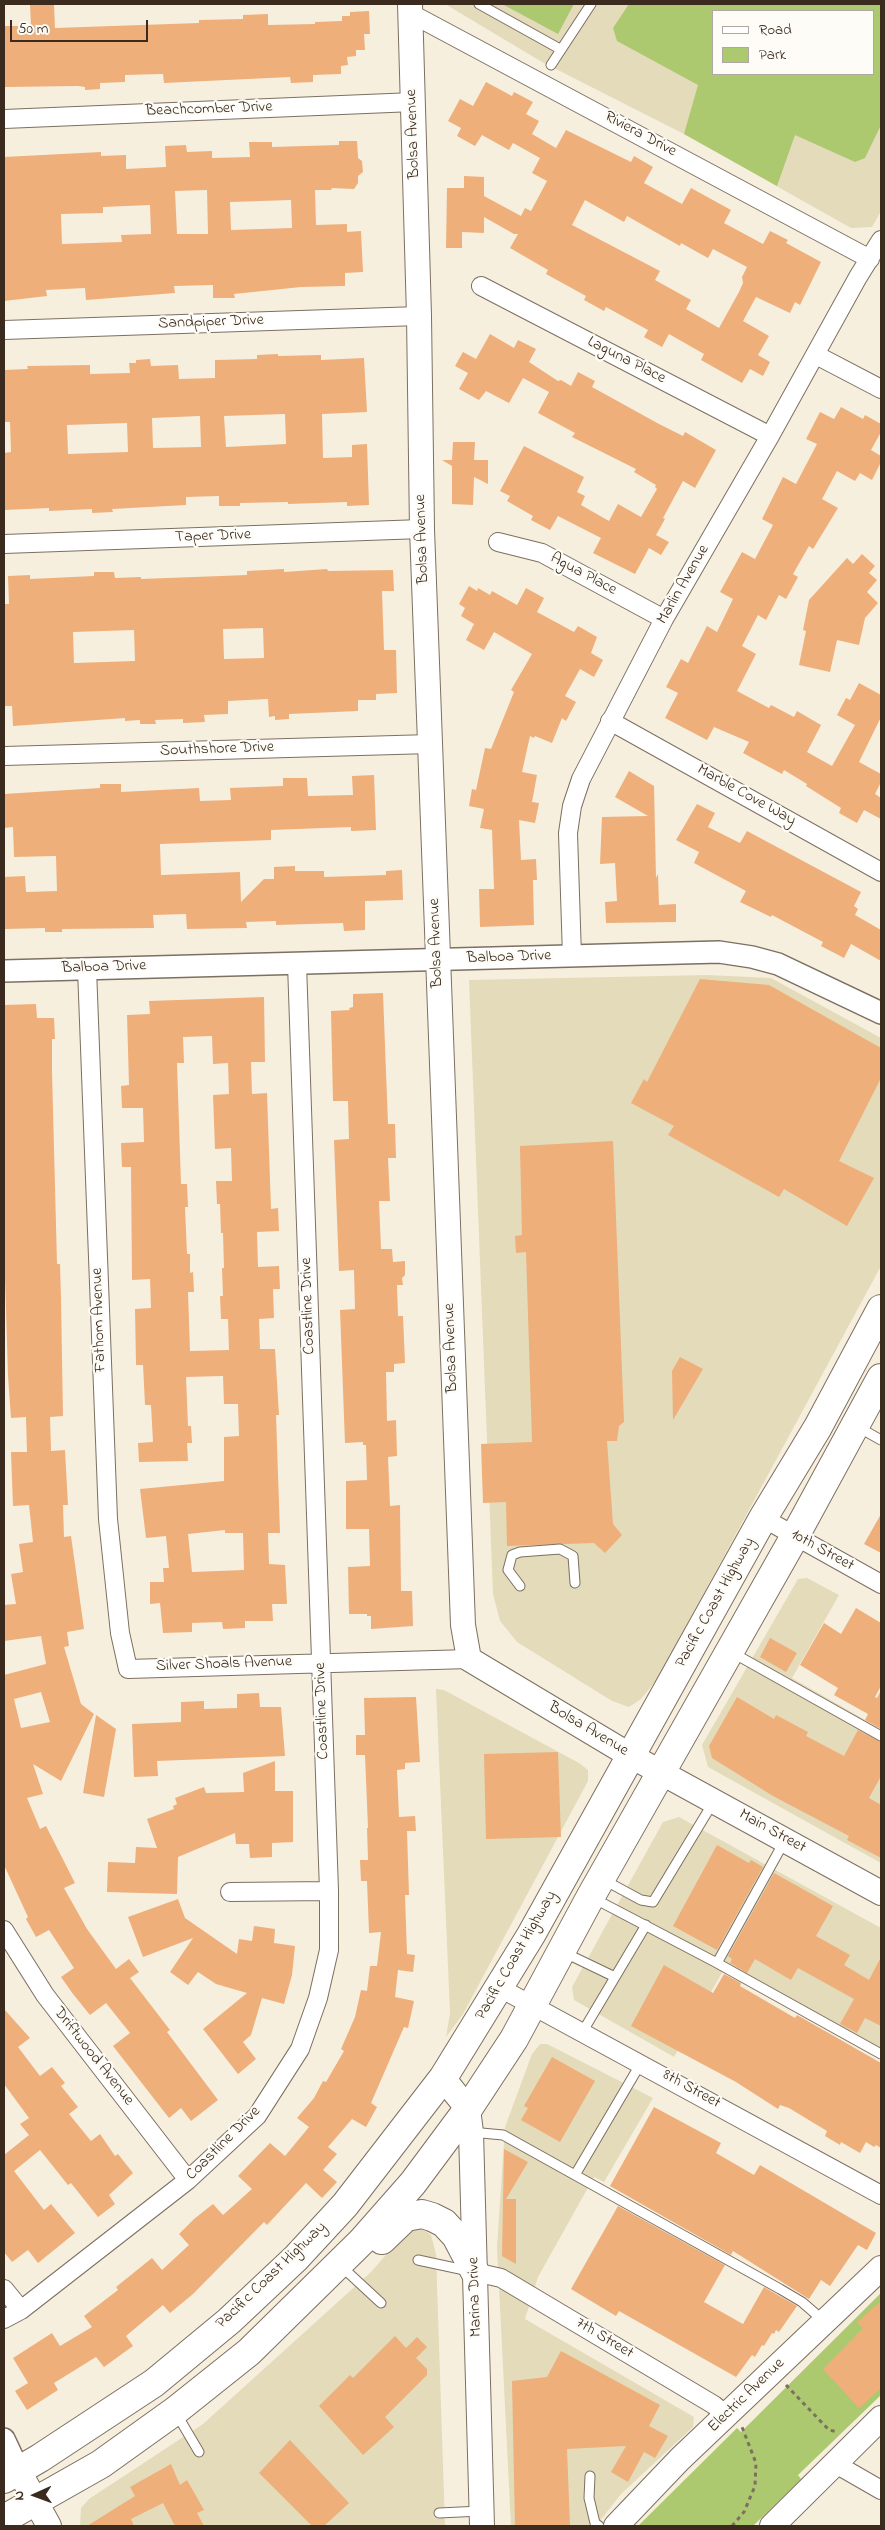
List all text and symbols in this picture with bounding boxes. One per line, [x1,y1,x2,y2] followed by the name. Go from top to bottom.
[12,10,150,42] scale bar
[712,10,875,75] legend
[18,18,48,40] text: 50 m
[759,19,792,41] text: Road
[759,44,786,66] text: Park
[403,89,425,179] street label: Bolsa Avenue
[145,98,273,122] street label: Beachcomber Drive
[601,108,679,162] street label: Riviera Drive
[158,312,264,334] street label: Sandpiper Drive
[584,333,668,389] street label: Laguna Place
[412,494,434,584] street label: Bolsa Avenue
[175,526,251,548] street label: Taper Drive
[654,542,714,628] street label: Marlin Avenue
[546,549,620,601] street label: Agua Place
[160,738,274,762] street label: Southshore Drive
[693,761,799,831] street label: Marble Cove Way
[426,898,448,988] street label: Bolsa Avenue
[466,947,552,969] street label: Balboa Drive
[61,957,147,979] street label: Balboa Drive
[298,1257,320,1355] street label: Coastline Drive
[89,1267,111,1373] street label: Fathom Avenue
[441,1303,463,1393] street label: Bolsa Avenue
[787,1526,857,1576] street label: 10th Street
[672,1535,760,1671] street label: Pacific Coast Highway
[156,1653,292,1677] street label: Silver Shoals Avenue
[312,1662,334,1760] street label: Coastline Drive
[545,1699,631,1761] street label: Bolsa Avenue
[735,1806,809,1858] street label: Main Street
[472,1888,562,2024] street label: Pacific Coast Highway
[49,2004,137,2110] street label: Driftwood Avenue
[659,2066,723,2114] street label: 8th Street
[183,2103,265,2185] street label: Coastline Drive
[213,2218,331,2334] street label: Pacific Coast Highway
[465,2257,487,2337] street label: Marina Drive
[572,2314,636,2364] street label: 7th Street
[705,2355,789,2437] street label: Electric Avenue
[10,2470,60,2520] north arrow
[9,2490,30,2501] text: N

